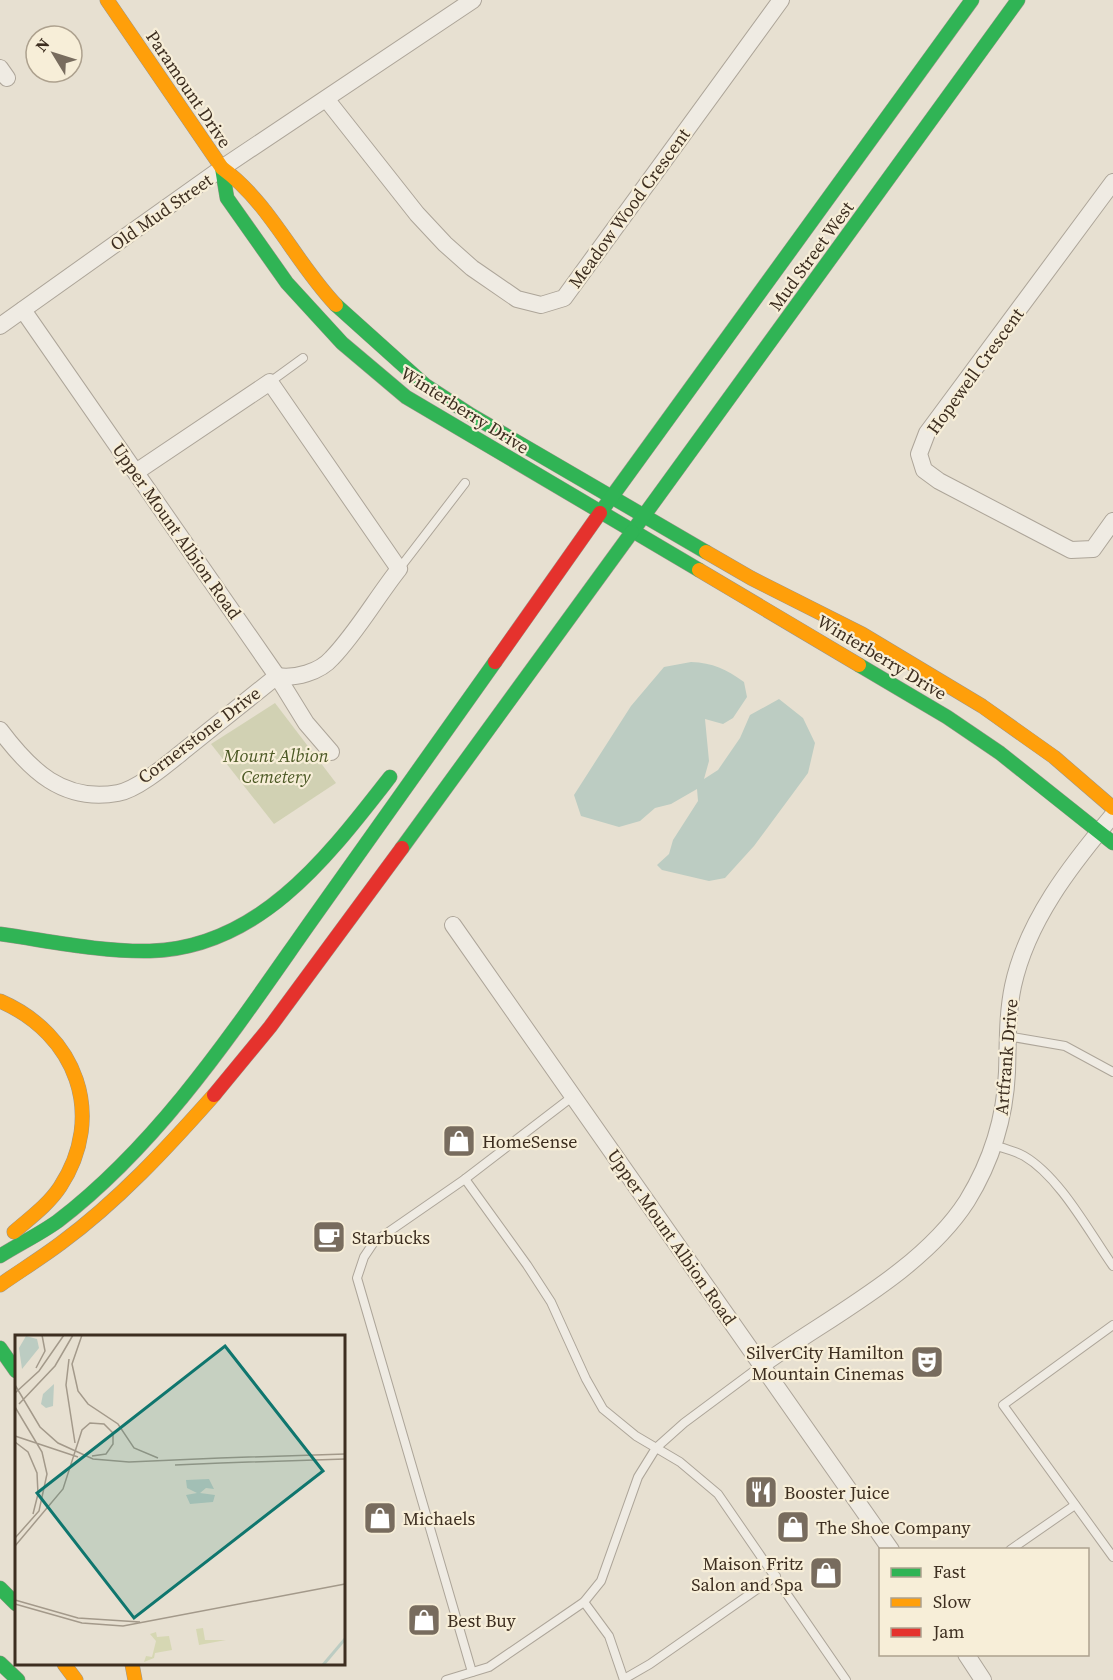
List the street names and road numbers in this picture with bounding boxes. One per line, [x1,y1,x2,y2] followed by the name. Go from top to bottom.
[140,25,238,153] street label: Paramount Drive
[562,123,696,293] street label: Meadow Wood Crescent
[105,167,217,257] street label: Old Mud Street
[763,196,859,316] street label: Mud Street West
[921,303,1030,439] street label: Hopewell Crescent
[396,360,534,460] street label: Winterberry Drive
[107,438,247,624] street label: Upper Mount Albion Road
[812,608,952,706] street label: Winterberry Drive
[133,681,265,789] street label: Cornerstone Drive
[988,998,1024,1116] street label: Artfrank Drive
[602,1144,742,1330] street label: Upper Mount Albion Road

